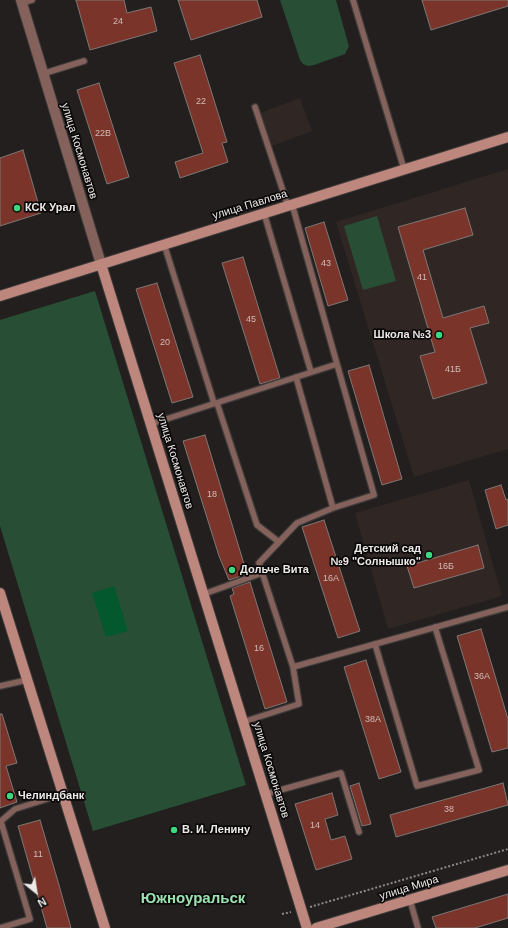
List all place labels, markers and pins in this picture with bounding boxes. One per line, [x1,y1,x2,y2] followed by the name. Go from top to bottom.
[25,201,76,215] place label: КСК Урал
[12,203,22,213] marker: КСК Урал
[374,328,431,342] place label: Школа №3
[434,330,444,340] marker: Школа №3
[330,542,421,568] place label: Детский сад №9 "Солнышко"
[424,550,434,560] marker: Детский сад №9 "Солнышко"
[240,563,309,577] place label: Дольче Вита
[227,565,237,575] marker: Дольче Вита
[18,789,84,803] place label: Челиндбанк
[5,791,15,801] marker: Челиндбанк
[182,823,250,837] place label: В. И. Ленину
[169,825,179,835] marker: В. И. Ленину

